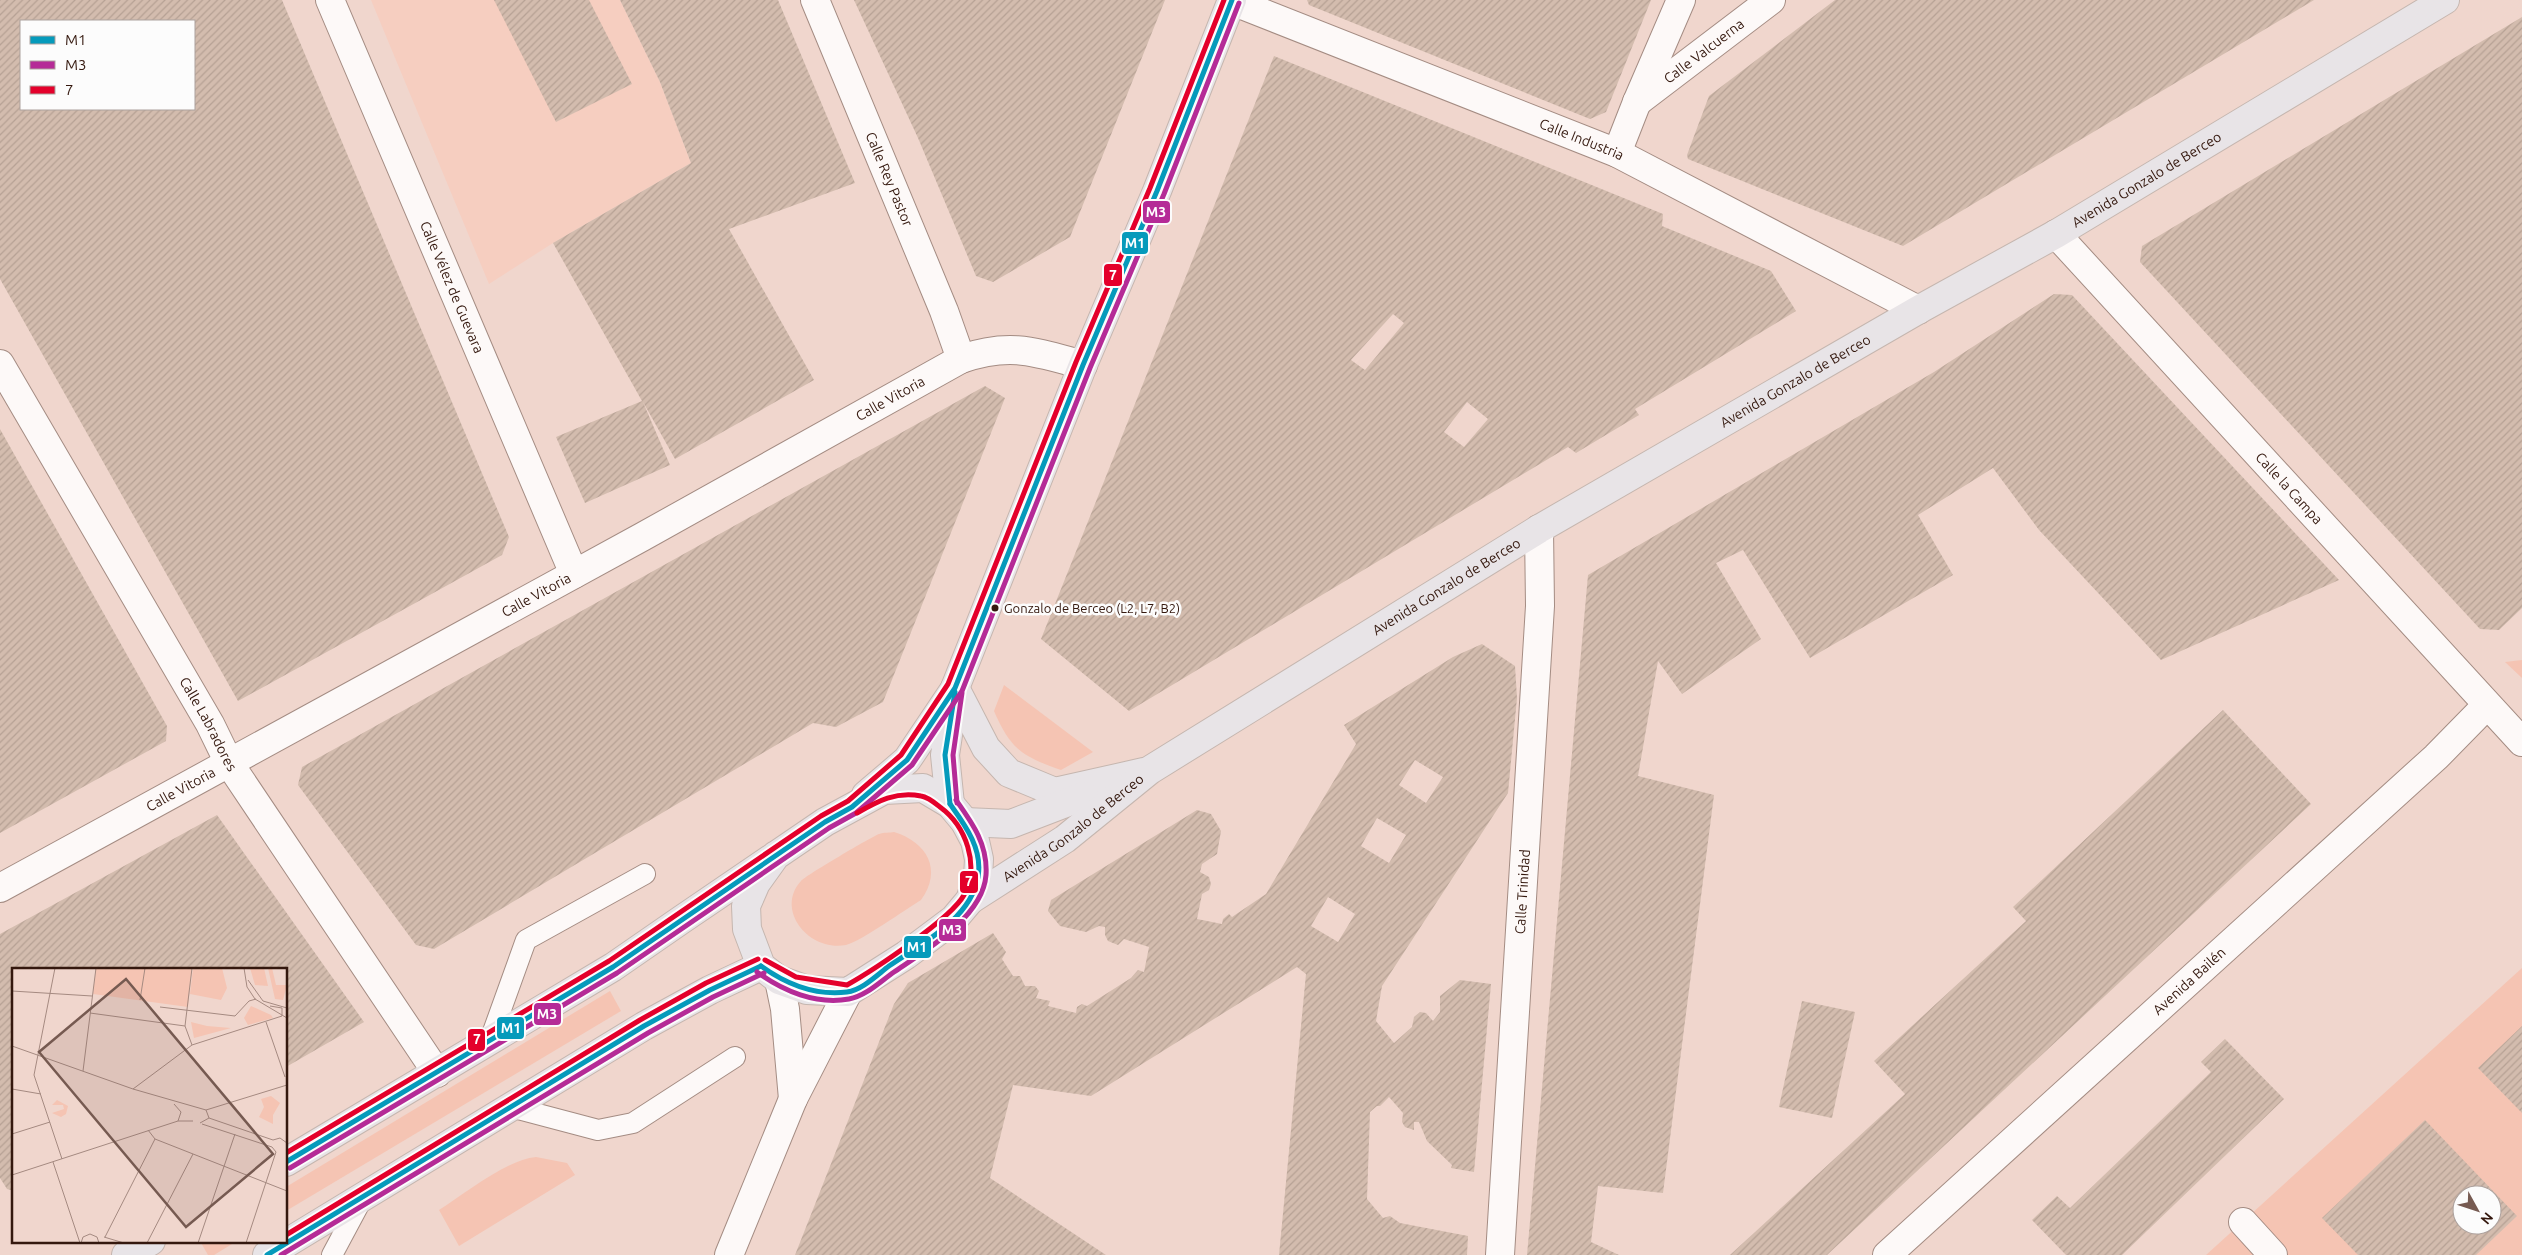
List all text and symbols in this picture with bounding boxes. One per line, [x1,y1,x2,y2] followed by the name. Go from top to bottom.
[1661,16,1747,87] street label: Calle Valcuerna
[20,20,195,110] legend
[65,31,87,48] text: M1
[65,56,87,73] text: M3
[65,81,73,98] text: 7
[1537,115,1627,163] street label: Calle Industria
[863,129,916,230] street label: Calle Rey Pastor
[2069,129,2224,230] street label: Avenida Gonzalo de Berceo
[1142,200,1171,224] line badge: M3
[1146,204,1166,220] text: M3
[417,219,487,356] street label: Calle Vélez de Guevara
[1121,231,1149,255] line badge: M1
[1125,235,1145,251] text: M1
[1103,263,1123,287] line badge: 7
[1109,267,1117,283] text: 7
[1717,331,1873,431] street label: Avenida Gonzalo de Berceo
[853,373,928,424] street label: Calle Vitoria
[2252,449,2326,527] street label: Calle la Campa
[1369,535,1523,638] street label: Avenida Gonzalo de Berceo
[499,570,573,620] street label: Calle Vitoria
[1004,601,1180,616] place label: Gonzalo de Berceo (L2, L7, B2)
[990,603,1000,613] marker: Gonzalo de Berceo (L2, L7, B2)
[176,674,240,774] street label: Calle Labradores
[143,764,218,815] street label: Calle Vitoria
[1000,771,1147,885] street label: Avenida Gonzalo de Berceo
[1512,849,1533,935] street label: Calle Trinidad
[959,870,979,894] line badge: 7
[965,873,973,889] text: 7
[938,918,967,942] line badge: M3
[942,922,962,938] text: M3
[903,935,932,959] line badge: M1
[907,939,927,955] text: M1
[2150,944,2229,1018] street label: Avenida Bailén
[12,968,288,1242] inset map
[533,1002,562,1026] line badge: M3
[537,1006,557,1022] text: M3
[496,1016,525,1040] line badge: M1
[501,1020,521,1036] text: M1
[467,1028,486,1052] line badge: 7
[473,1031,481,1047] text: 7
[2452,1185,2502,1235] north arrow
[2477,1209,2496,1228] text: N

